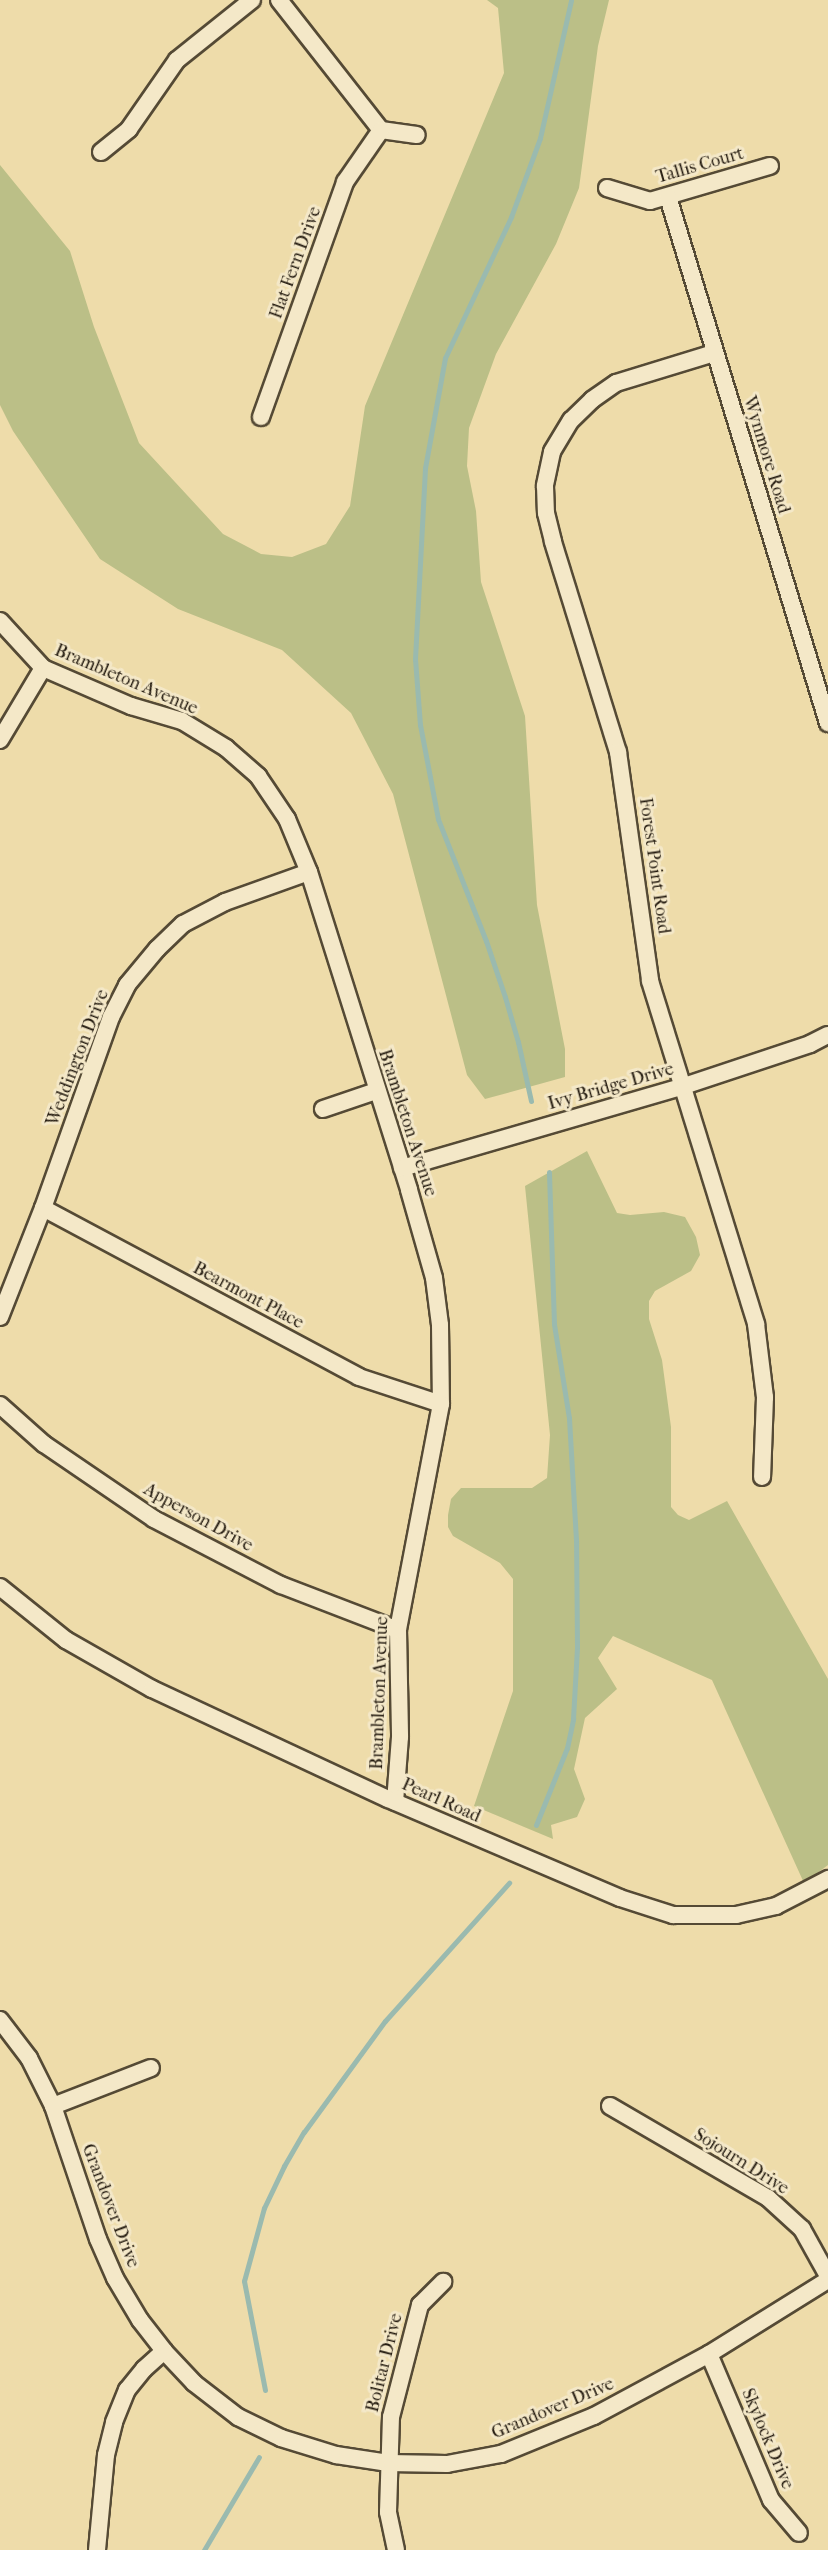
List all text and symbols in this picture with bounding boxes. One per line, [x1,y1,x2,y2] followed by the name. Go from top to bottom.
[654,143,746,189] street label: Tallis Court
[266,204,326,322] street label: Flat Fern Drive
[738,394,794,516] street label: Wynmore Road
[51,640,201,720] street label: Brambleton Avenue
[634,796,674,936] street label: Forest Point Road
[42,987,114,1129] street label: Weddington Drive
[373,1047,441,1199] street label: Brambleton Avenue
[546,1059,676,1115] street label: Ivy Bridge Drive
[189,1258,307,1334] street label: Bearmont Place
[140,1479,256,1557] street label: Apperson Drive
[367,1616,393,1770] street label: Brambleton Avenue
[398,1774,484,1828] street label: Pearl Road
[689,2124,793,2200] street label: Sojourn Drive
[76,2141,144,2271] street label: Grandover Drive
[362,2311,408,2415] street label: Bolitar Drive
[489,2374,617,2444] street label: Grandover Drive
[736,2386,798,2492] street label: Skylock Drive

